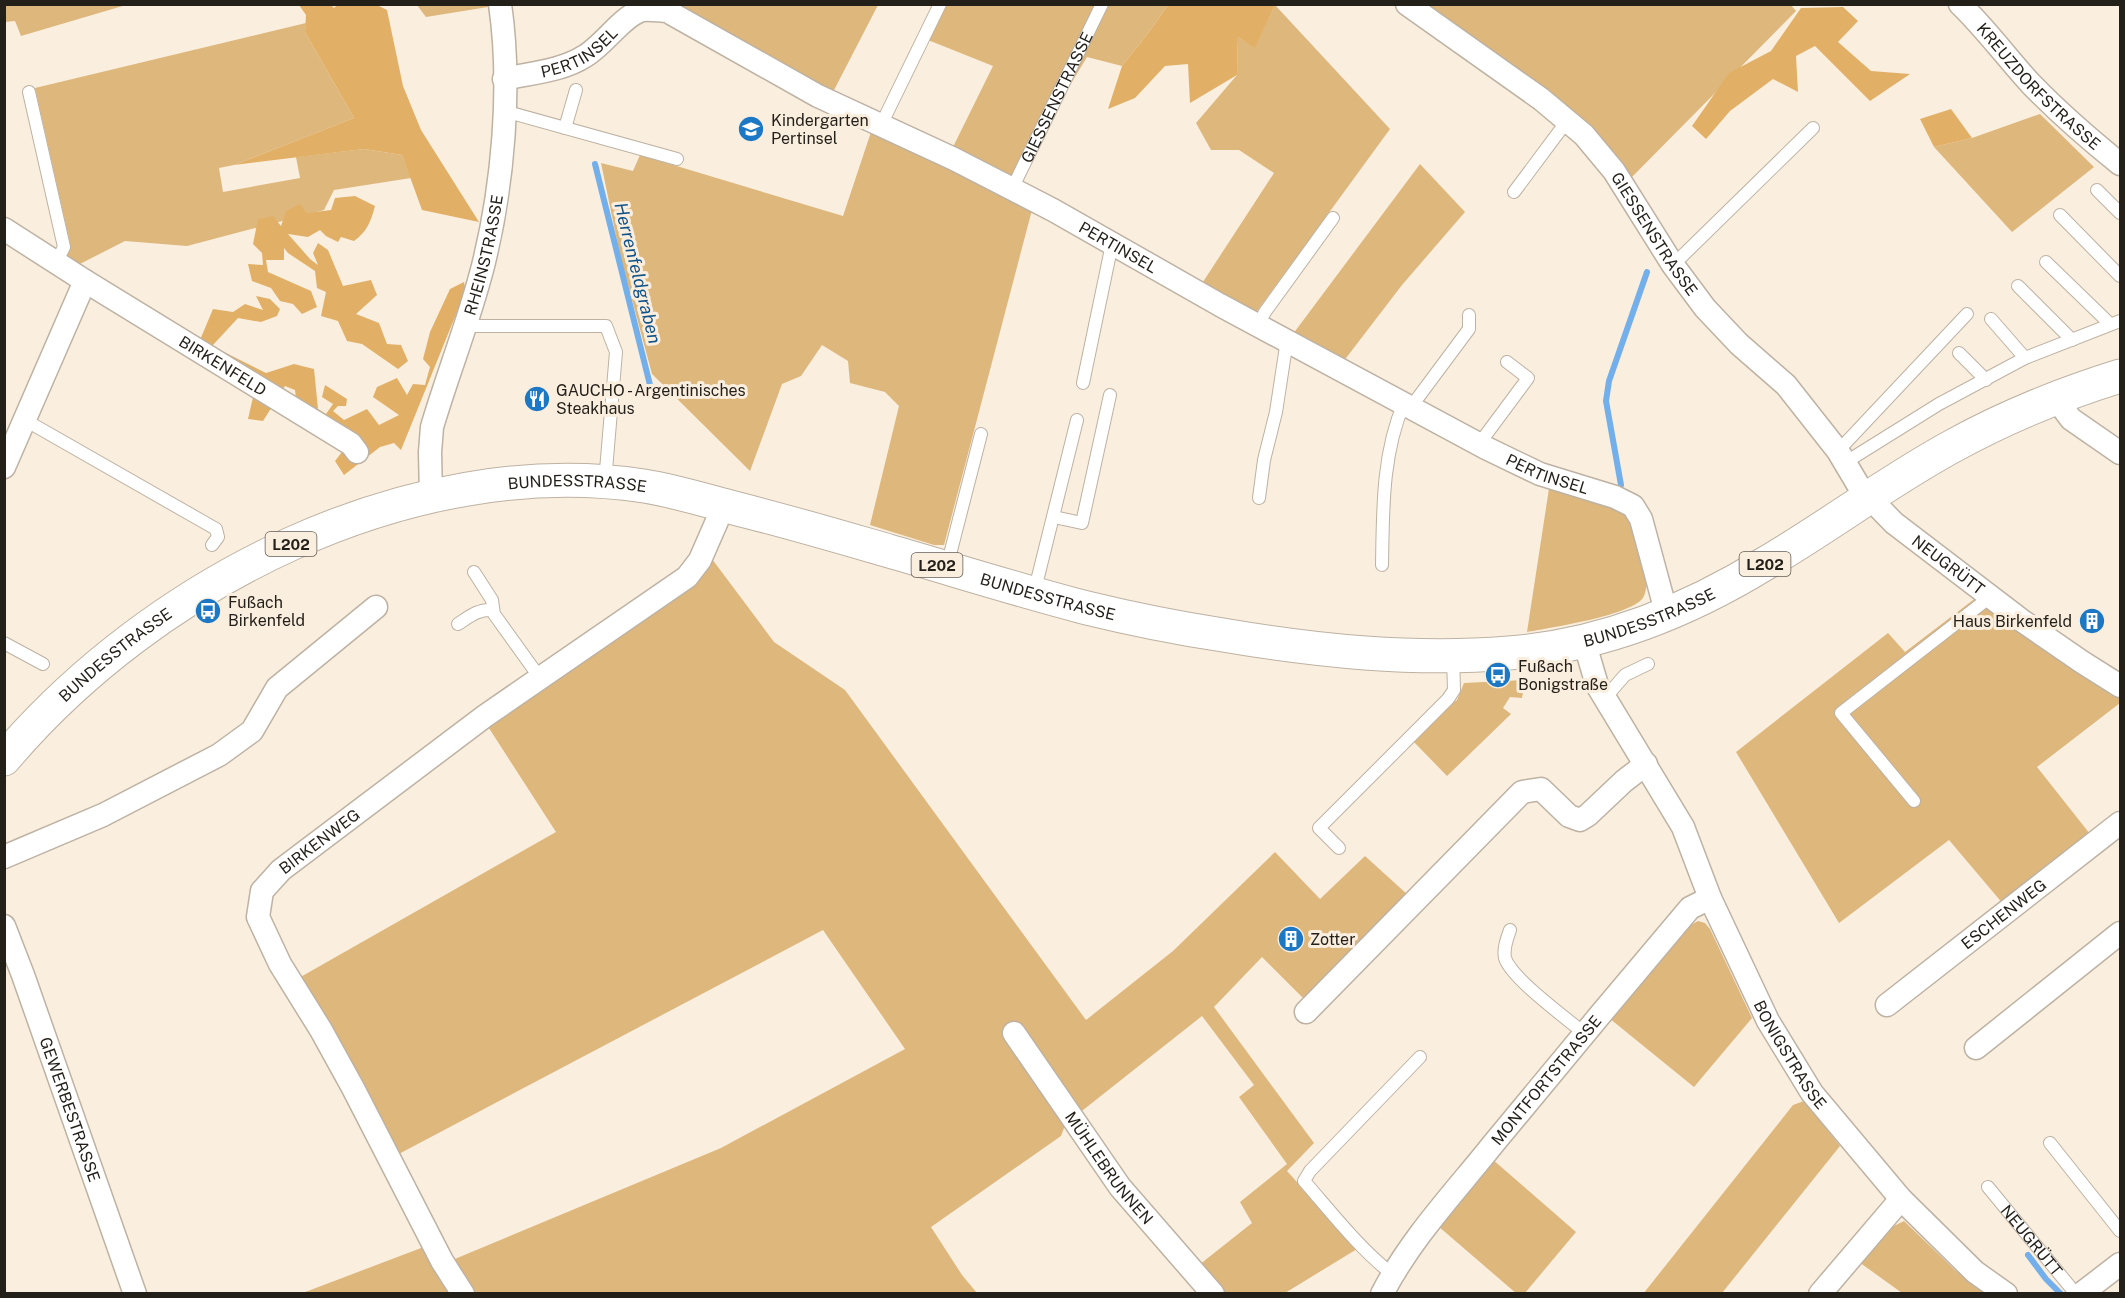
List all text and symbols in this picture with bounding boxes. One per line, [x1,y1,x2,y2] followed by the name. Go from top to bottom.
[1973,19,2105,154] street label: KREUZDORFSTRASSE
[539,23,621,81] street label: PERTINSEL
[1017,29,1097,166] street label: GIESSENSTRASSE
[771,111,869,148] place label: Kindergarten Pertinsel
[736,114,766,144] school or university icon: Kindergarten Pertinsel
[1608,169,1702,299] street label: GIESSENSTRASSE
[460,193,506,317] street label: RHEINSTRASSE
[610,200,666,346] water label: Herrenfeldgraben
[1076,217,1161,277] street label: PERTINSEL
[176,332,270,400] street label: BIRKENFELD
[556,381,746,418] place label: GAUCHO - Argentinisches Steakhaus
[522,384,552,414] restaurant icon: GAUCHO - Argentinisches Steakhaus
[1503,450,1591,498] street label: PERTINSEL
[507,471,648,496] street label: BUNDESSTRASSE
[1908,531,1989,599] street label: NEUGRÜTT
[266,532,316,556] road number: L202
[1740,552,1790,576] road number: L202
[912,553,962,577] road number: L202
[978,569,1117,624] street label: BUNDESSTRASSE
[1581,584,1718,650] street label: BUNDESSTRASSE
[228,593,305,630] place label: Fußach Birkenfeld
[193,596,223,626] bus stop icon: Fußach Birkenfeld
[55,604,175,705] street label: BUNDESSTRASSE
[2077,606,2107,636] building icon: Haus Birkenfeld
[1953,612,2072,631] place label: Haus Birkenfeld
[1518,657,1608,694] place label: Fußach Bonigstraße
[1483,660,1513,690] bus stop icon: Fußach Bonigstraße
[275,805,363,878] street label: BIRKENWEG
[1957,875,2050,953] street label: ESCHENWEG
[1276,924,1306,954] building icon: Zotter
[1310,930,1355,949] place label: Zotter
[1750,997,1831,1113] street label: BONIGSTRASSE
[1487,1012,1605,1149] street label: MONTFORTSTRASSE
[36,1034,104,1184] street label: GEWERBESTRASSE
[1061,1108,1157,1228] street label: MÜHLEBRUNNEN
[1997,1201,2067,1280] street label: NEUGRÜTT

